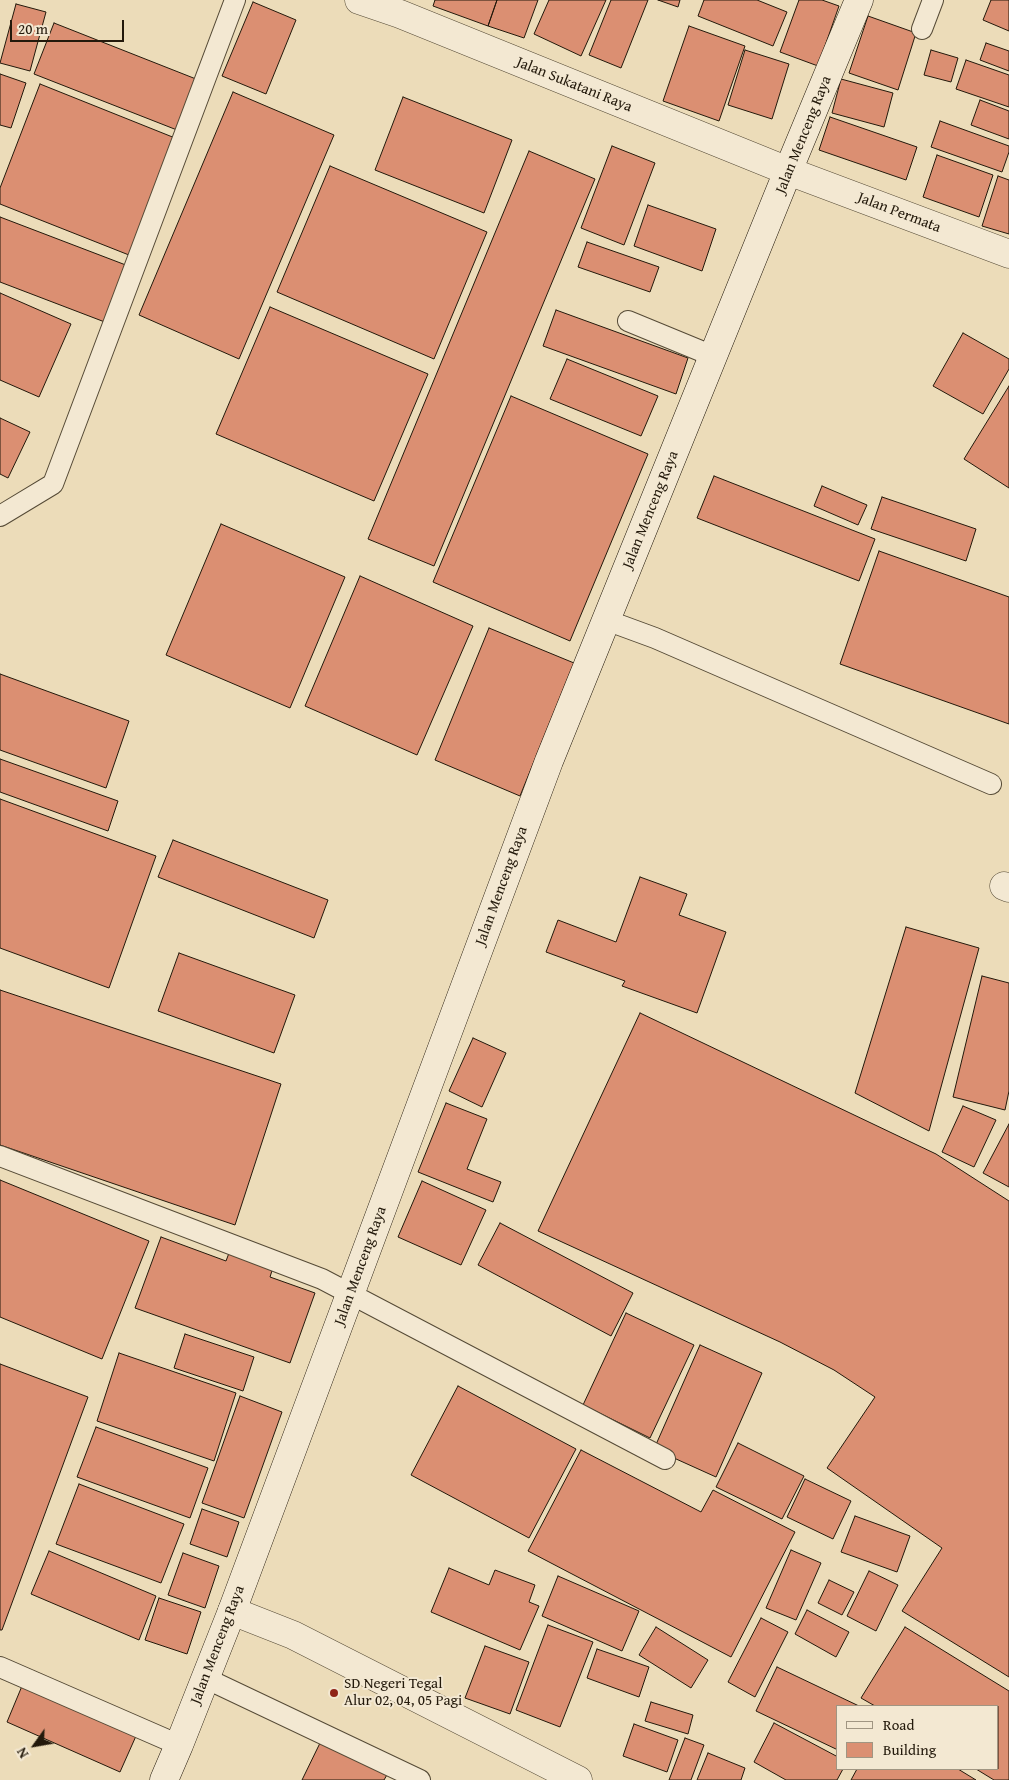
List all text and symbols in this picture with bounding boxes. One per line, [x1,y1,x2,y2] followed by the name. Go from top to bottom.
[12,10,126,42] scale bar
[18,18,48,39] text: 20 m
[513,54,635,116] street label: Jalan Sukatani Raya
[772,73,836,197] street label: Jalan Menceng Raya
[855,189,943,237] street label: Jalan Permata
[619,448,683,572] street label: Jalan Menceng Raya
[472,824,532,948] street label: Jalan Menceng Raya
[331,1204,391,1328] street label: Jalan Menceng Raya
[187,1583,249,1707] street label: Jalan Menceng Raya
[344,1675,462,1710] place label: SD Negeri Tegal Alur 02, 04, 05 Pagi
[328,1687,340,1699] marker: SD Negeri Tegal Alur 02, 04, 05 Pagi
[836,1705,999,1770] legend
[883,1714,914,1735] text: Road
[10,1720,60,1770] north arrow
[883,1739,936,1760] text: Building
[11,1744,33,1762] text: N

